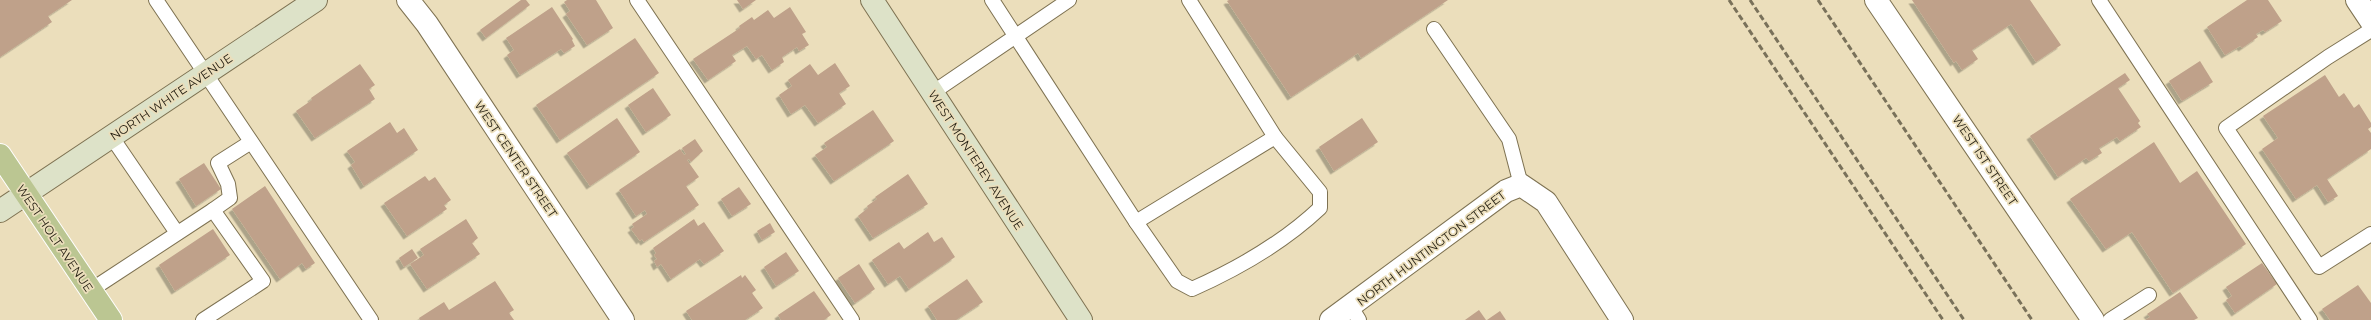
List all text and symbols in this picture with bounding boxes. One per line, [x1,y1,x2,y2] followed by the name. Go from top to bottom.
[107,50,235,144] street label: NORTH WHITE AVENUE
[925,87,1027,233] street label: WEST MONTEREY AVENUE
[471,98,561,220] street label: WEST CENTER STREET
[1949,112,2021,208] street label: WEST 1ST STREET
[14,182,96,294] street label: WEST HOLT AVENUE
[1354,187,1508,309] street label: NORTH HUNTINGTON STREET

